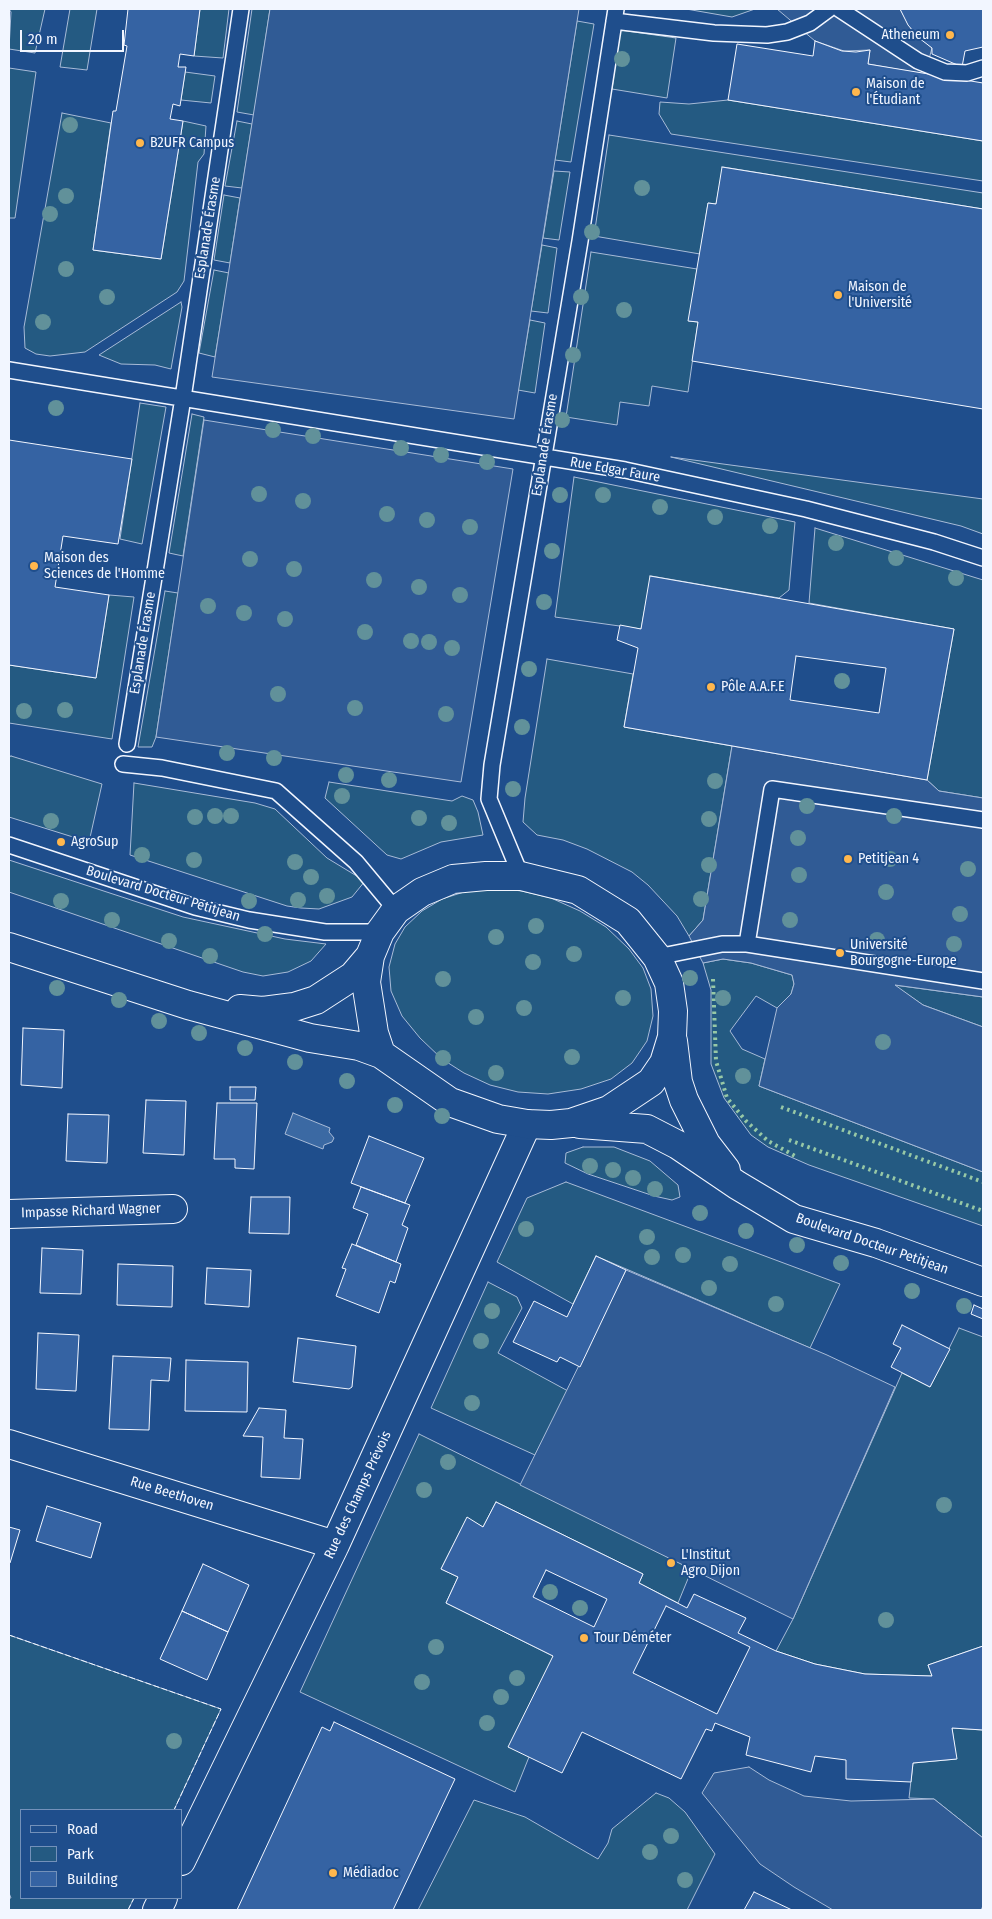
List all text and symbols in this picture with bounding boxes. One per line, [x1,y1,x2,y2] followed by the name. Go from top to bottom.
[22,20,126,52] scale bar
[881,27,940,43] place label: Atheneum
[944,29,956,41] marker: Atheneum
[28,30,58,48] text: 20 m
[866,76,925,108] place label: Maison de l'Étudiant
[850,86,862,98] marker: Maison de l'Étudiant
[150,135,234,151] place label: B2UFR Campus
[134,137,146,149] marker: B2UFR Campus
[192,175,224,281] street label: Esplanade Érasme
[848,279,912,312] place label: Maison de l'Université
[832,289,844,301] marker: Maison de l'Université
[529,392,561,498] street label: Esplanade Érasme
[569,454,661,486] street label: Rue Edgar Faure
[44,550,165,582] place label: Maison des Sciences de l'Homme
[28,560,40,572] marker: Maison des Sciences de l'Homme
[127,590,159,696] street label: Esplanade Érasme
[721,679,784,695] place label: Pôle A.A.F.E
[705,681,717,693] marker: Pôle A.A.F.E
[71,834,119,850] place label: AgroSup
[55,836,67,848] marker: AgroSup
[858,851,919,867] place label: Petitjean 4
[842,853,854,865] marker: Petitjean 4
[84,863,242,925] street label: Boulevard Docteur Petitjean
[850,937,957,970] place label: Université Bourgogne-Europe
[834,947,846,959] marker: Université Bourgogne-Europe
[21,1200,161,1222] street label: Impasse Richard Wagner
[793,1210,951,1278] street label: Boulevard Docteur Petitjean
[321,1428,395,1562] street label: Rue des Champs Prévois
[128,1473,216,1515] street label: Rue Beethoven
[681,1547,740,1580] place label: L'Institut Agro Dijon
[665,1557,677,1569] marker: L'Institut Agro Dijon
[594,1630,671,1646] place label: Tour Déméter
[578,1632,590,1644] marker: Tour Déméter
[20,1809,182,1899] legend
[67,1820,98,1838] text: Road
[67,1845,94,1863] text: Park
[343,1865,399,1881] place label: Médiadoc
[327,1867,339,1879] marker: Médiadoc
[67,1870,118,1888] text: Building

